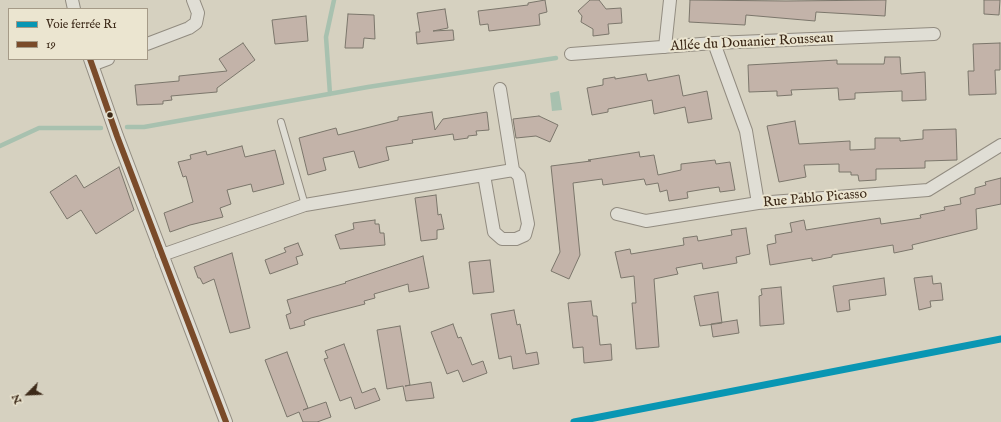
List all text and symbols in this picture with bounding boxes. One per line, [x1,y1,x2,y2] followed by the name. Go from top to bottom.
[8,8,148,60] legend
[46,17,117,32] text: Voie ferrée R1
[670,30,834,56] street label: Allée du Douanier Rousseau
[46,37,56,52] text: 19
[105,110,115,120] unlabelled marker
[762,186,868,212] street label: Rue Pablo Picasso
[8,374,48,414] north arrow
[9,392,25,406] text: N

